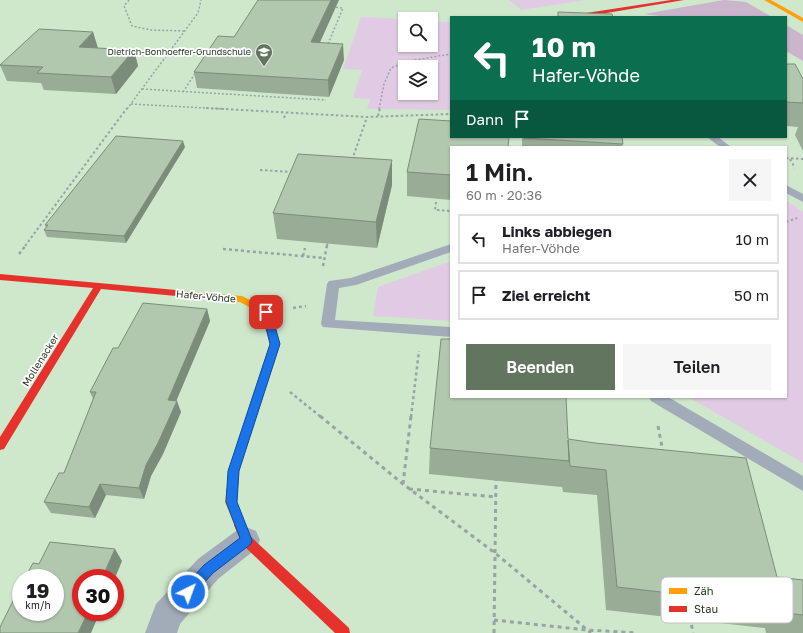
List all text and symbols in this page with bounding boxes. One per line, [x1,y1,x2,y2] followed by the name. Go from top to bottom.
[398,12,438,100] map controls
[398,12,438,52] button: search
[532,30,596,63] text: 10 m
[466,32,518,84] icon: left
[254,42,274,67] school or university icon: Dietrich-Bonhoeffer-Grundschule
[107,46,251,57] place label: Dietrich-Bonhoeffer-Grundschule
[398,60,438,100] button: layers
[532,64,640,86] text: Hafer-Vöhde
[511,108,533,130] icon: arrive
[466,110,503,128] text: Dann
[466,157,534,186] text: 1 Min.
[729,159,771,201] button: close
[466,187,542,203] text: 60 m · 20:36
[502,222,612,240] text: Links abbiegen
[468,228,490,250] icon: left
[735,230,769,248] text: 10 m
[502,240,580,256] text: Hafer-Vöhde
[468,284,490,306] icon: arrive
[502,286,590,304] text: Ziel erreicht
[734,286,769,304] text: 50 m
[176,287,237,305] street label: Hafer-Vöhde
[249,295,283,329] pin
[255,301,277,323] icon: arrive
[19,332,61,388] street label: Mollenacker
[466,344,615,390] button: Beenden
[623,344,771,390] button: Teilen
[72,569,124,621] speed limit sign: 30
[167,571,209,613] position arrow
[661,577,793,623] legend
[26,578,49,602] text: 19
[694,584,714,597] text: Zäh
[25,599,51,611] text: km/h
[694,602,718,615] text: Stau

